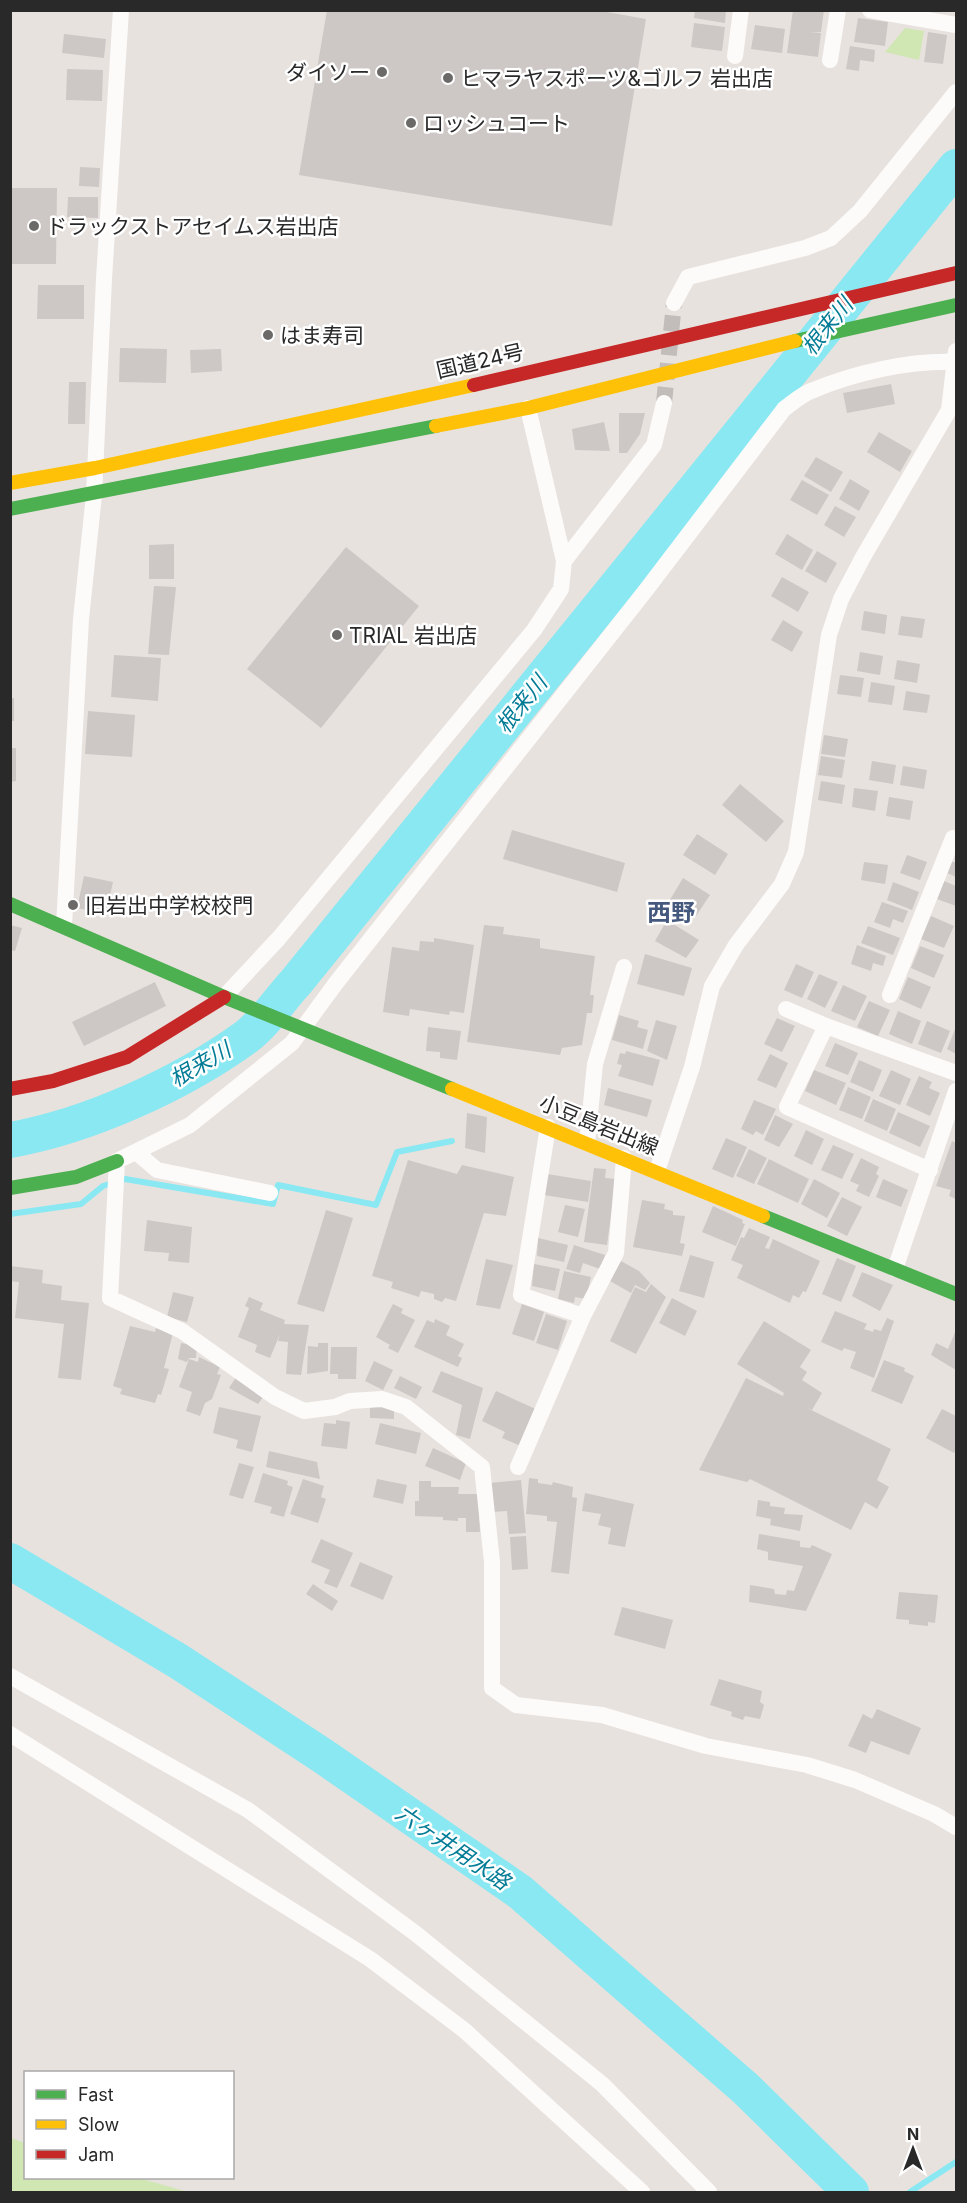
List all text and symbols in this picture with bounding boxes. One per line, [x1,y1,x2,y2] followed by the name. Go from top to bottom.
[286,60,370,85] place label: ダイソー
[375,65,389,79] marker: ダイソー
[460,66,773,91] place label: ヒマラヤスポーツ&ゴルフ 岩出店
[441,71,455,85] marker: ヒマラヤスポーツ&ゴルフ 岩出店
[423,111,570,136] place label: ロッシュコート
[404,116,418,130] marker: ロッシュコート
[46,214,339,239] place label: ドラックストアセイムス岩出店
[27,219,41,233] marker: ドラックストアセイムス岩出店
[796,291,859,360] water label: 根来川
[280,323,364,348] place label: はま寿司
[261,328,275,342] marker: はま寿司
[434,339,526,383] street label: 国道24号
[349,623,477,648] place label: TRIAL 岩出店
[330,628,344,642] marker: TRIAL 岩出店
[490,669,553,738] water label: 根来川
[85,893,253,918] place label: 旧岩出中学校校門
[66,898,80,912] marker: 旧岩出中学校校門
[647,898,695,927] district label: 西野
[165,1035,237,1092] water label: 根来川
[536,1090,662,1160] street label: 小豆島岩出線
[391,1799,517,1896] water label: 六ヶ井用水路
[24,2071,234,2179] legend
[78,2084,114,2105] text: Fast
[78,2114,119,2135] text: Slow
[883,2119,943,2179] north arrow
[907,2124,919,2144] text: N
[78,2144,114,2165] text: Jam

